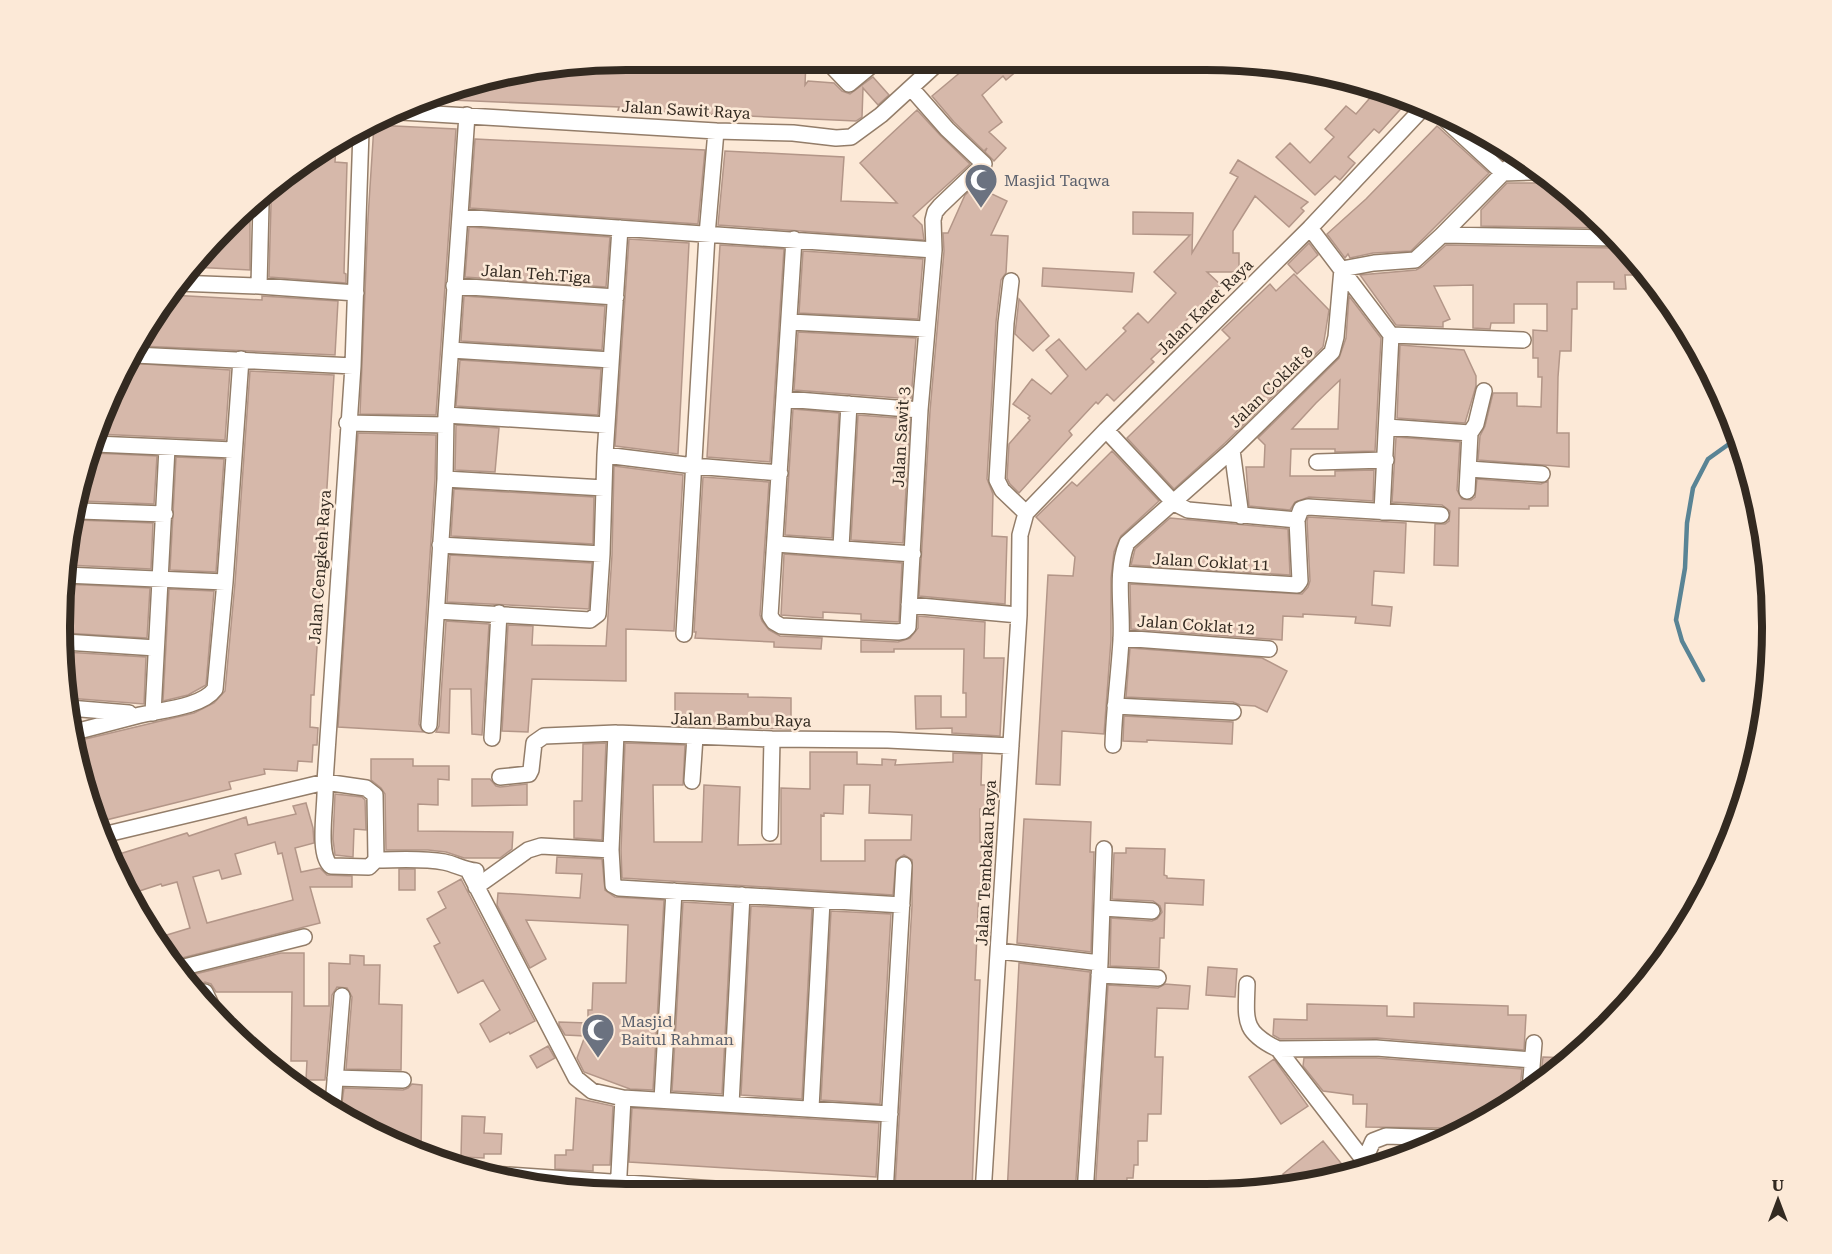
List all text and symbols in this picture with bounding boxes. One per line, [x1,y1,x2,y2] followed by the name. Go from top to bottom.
[621,97,751,123] street label: Jalan Sawit Raya
[963,162,999,209] mosque icon: Masjid Taqwa
[1004,171,1110,190] place label: Masjid Taqwa
[1153,255,1257,359] street label: Jalan Karet Raya
[480,261,592,287] street label: Jalan Teh.Tiga
[1225,342,1317,432] street label: Jalan Coklat 8
[889,386,913,488] street label: Jalan Sawit 3
[305,489,335,645] street label: Jalan Cengkeh Raya
[1152,549,1270,575] street label: Jalan Coklat 11
[1137,611,1255,639] street label: Jalan Coklat 12
[671,709,812,731] street label: Jalan Bambu Raya
[972,779,1000,946] street label: Jalan Tembakau Raya
[580,1012,616,1059] mosque icon: Masjid Baitul Rahman
[621,1012,734,1049] place label: Masjid Baitul Rahman
[1748,1170,1808,1230] north arrow
[1772,1176,1784,1195] text: U

